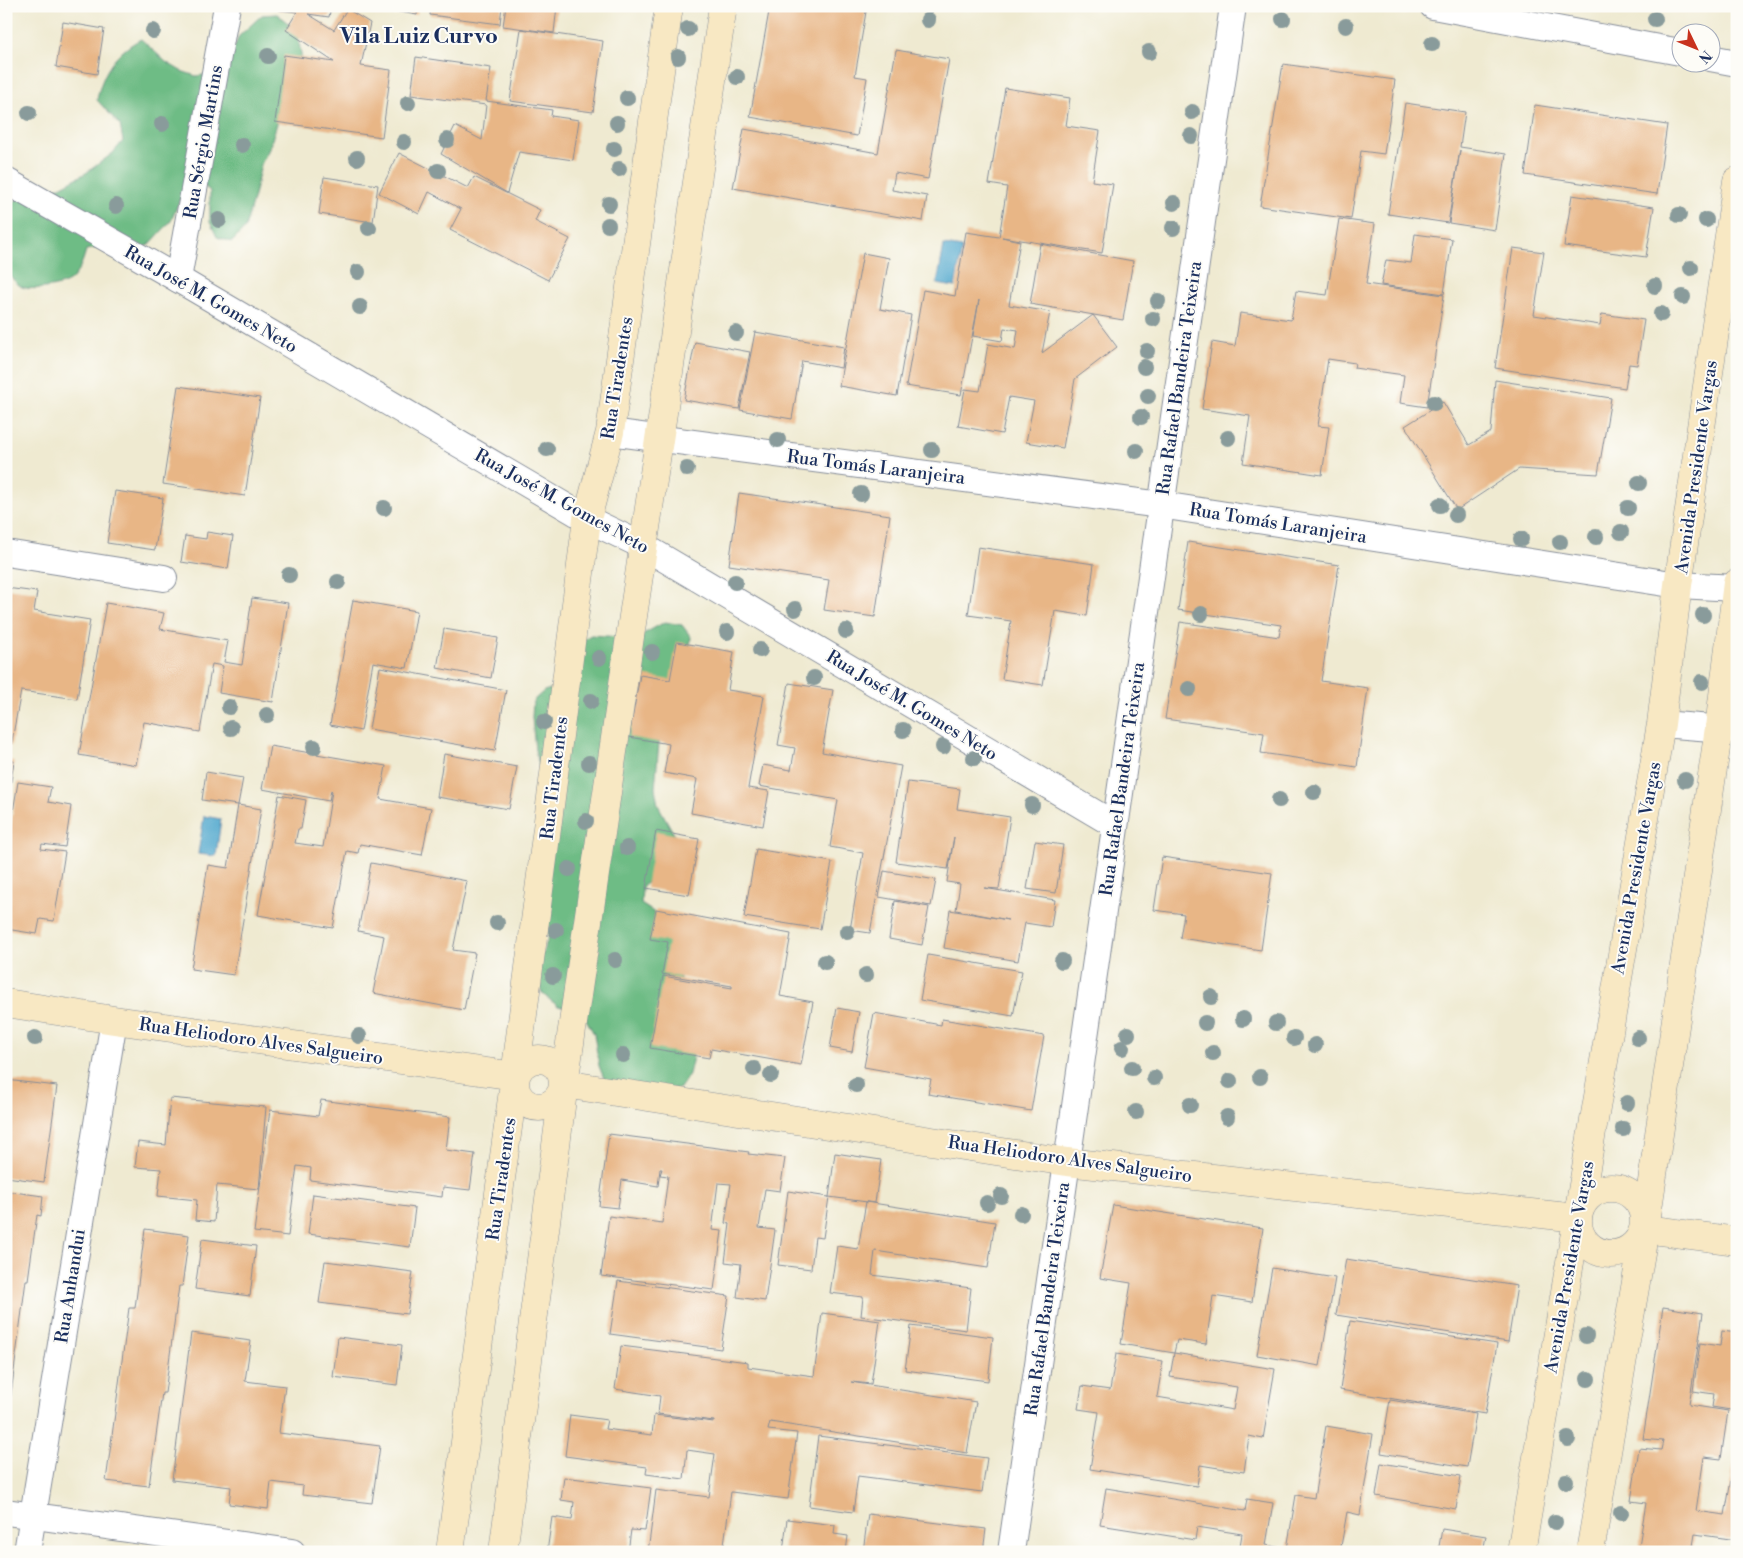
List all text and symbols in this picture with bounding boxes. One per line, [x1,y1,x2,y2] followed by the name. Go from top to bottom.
[1670,22,1720,72] north arrow
[339,23,498,50] district label: Vila Luiz Curvo
[1694,46,1715,66] text: N
[179,63,228,221] street label: Rua Sérgio Martins
[120,240,301,358] street label: Rua José M. Gomes Neto
[1152,259,1207,497] street label: Rua Rafael Bandeira Teixeira
[596,315,639,441] street label: Rua Tiradentes
[1670,359,1723,576] street label: Avenida Presidente Vargas
[470,444,653,559] street label: Rua José M. Gomes Neto
[785,445,967,490] street label: Rua Tomás Laranjeira
[1187,498,1369,549] street label: Rua Tomás Laranjeira
[822,645,1002,766] street label: Rua José M. Gomes Neto
[1095,660,1150,898] street label: Rua Rafael Bandeira Teixeira
[536,715,573,841] street label: Rua Tiradentes
[1606,760,1667,977] street label: Avenida Presidente Vargas
[137,1013,385,1070] street label: Rua Heliodoro Alves Salgueiro
[481,1116,522,1242] street label: Rua Tiradentes
[946,1131,1194,1188] street label: Rua Heliodoro Alves Salgueiro
[1539,1159,1600,1376] street label: Avenida Presidente Vargas
[1020,1180,1075,1418] street label: Rua Rafael Bandeira Teixeira
[50,1227,91,1345] street label: Rua Anhandui

